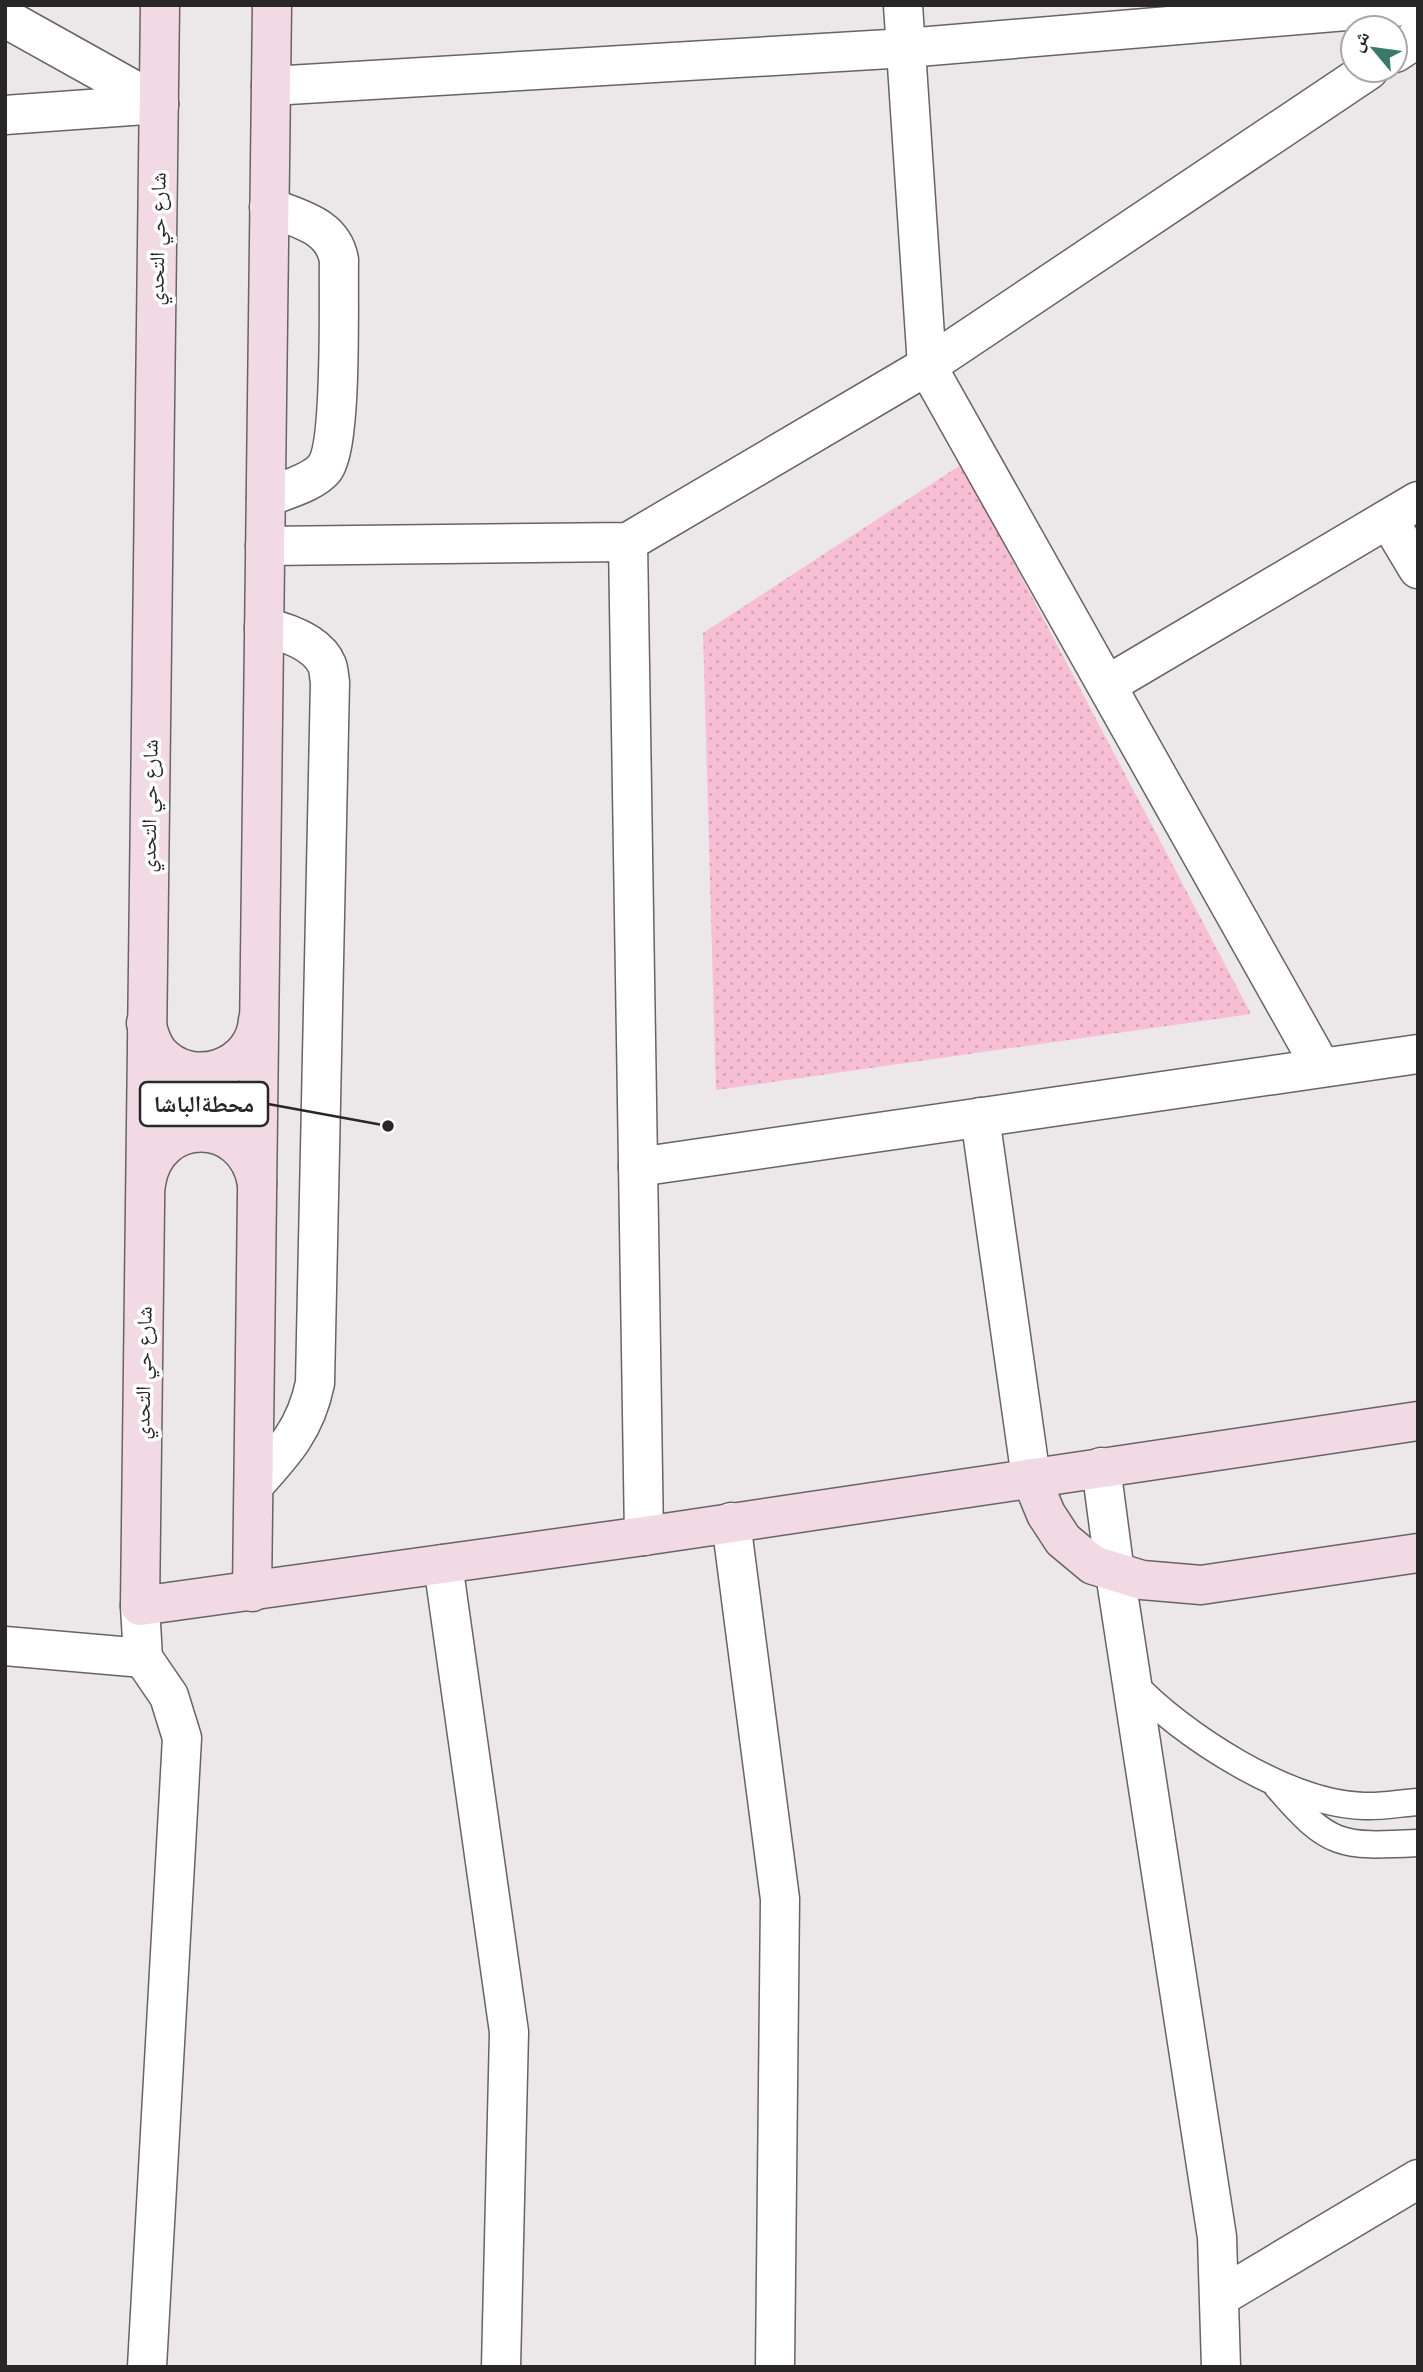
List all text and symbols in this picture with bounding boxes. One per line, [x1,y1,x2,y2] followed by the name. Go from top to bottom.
[1339,14,1409,84] north arrow
[1345,27,1375,55] text: ش
[143,172,175,306] street label: شارع حي التحدي
[135,739,167,873] street label: شارع حي التحدي
[140,1082,268,1126] callout: محطةالباشا
[154,1090,254,1118] text: محطةالباشا
[129,1306,161,1440] street label: شارع حي التحدي

